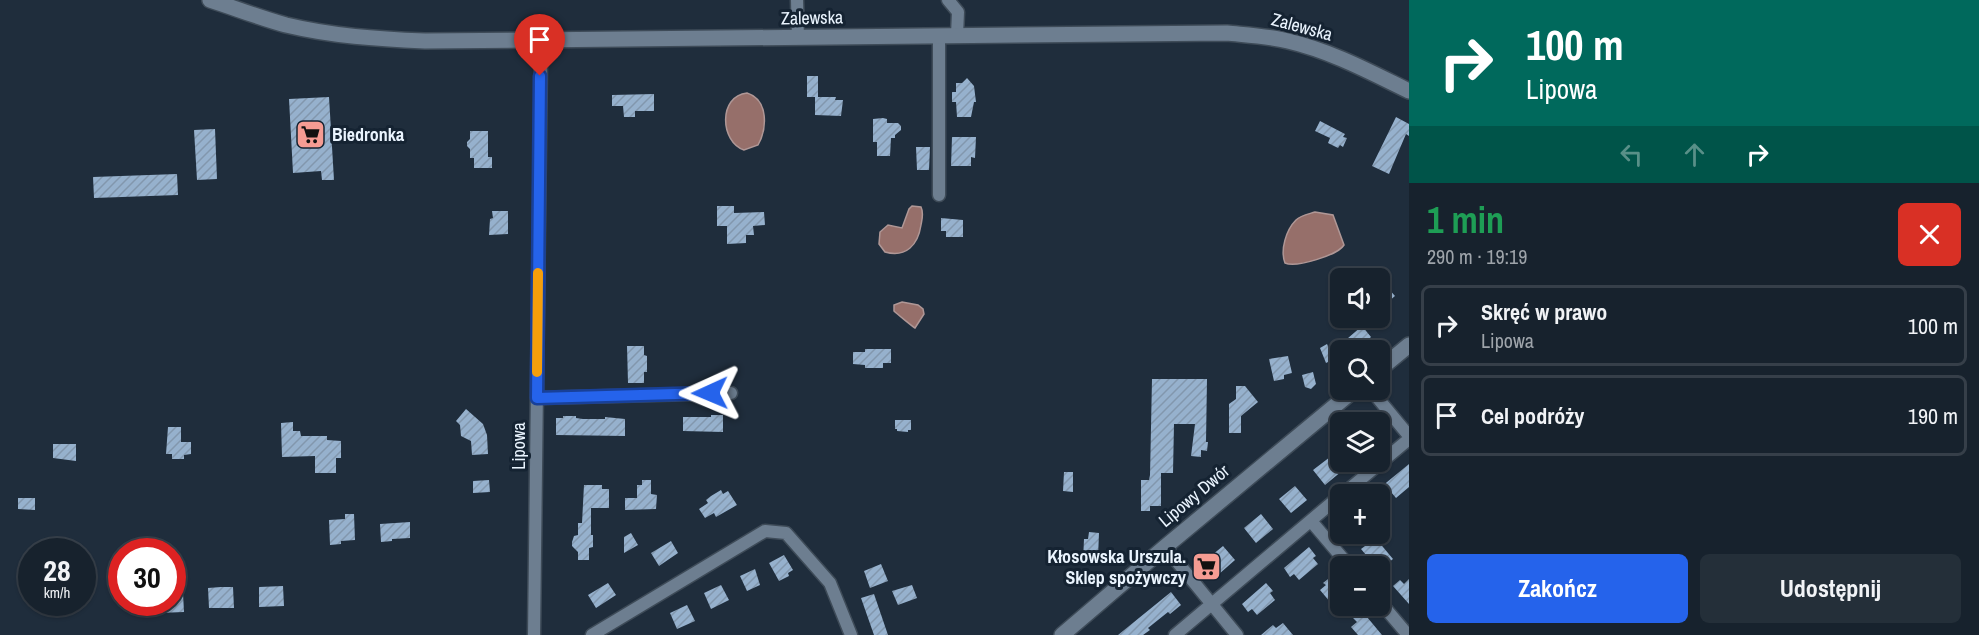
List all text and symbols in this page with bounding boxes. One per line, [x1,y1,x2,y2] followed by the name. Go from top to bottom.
[781,4,843,31] street label: Zalewska
[1269,6,1335,47] street label: Zalewska
[514,14,565,76] pin
[1526,17,1624,73] text: 100 m
[523,23,556,56] icon: arrive
[1427,24,1505,102] icon: right
[1526,71,1597,107] text: Lipowa
[295,119,327,151] supermarket icon: Biedronka
[332,122,405,147] place label: Biedronka
[1615,138,1648,171] icon: left
[1678,138,1711,171] icon: ahead
[1741,138,1774,171] icon: right
[1427,196,1504,244] text: 1 min
[1898,203,1961,266] button: close
[1427,243,1527,270] text: 290 m · 19:19
[1330,268,1390,616] map controls
[1330,268,1390,328] button: sound
[1481,297,1607,327] text: Skręć w prawo
[1430,309,1463,342] icon: right
[1908,311,1958,341] text: 100 m
[1481,327,1534,354] text: Lipowa
[1330,340,1390,400] button: search
[678,361,742,425] position arrow
[1430,399,1463,432] icon: arrive
[1481,401,1584,431] text: Cel podróży
[1908,401,1958,431] text: 190 m
[1330,412,1390,472] button: layers
[506,422,531,470] street label: Lipowa
[1153,459,1234,533] street label: Lipowy Dwór
[1330,484,1390,544] button: +
[108,538,186,616] speed limit sign: 30
[1047,544,1187,590] place label: Kłosowska Urszula. Sklep spożywczy
[43,550,71,590] text: 28
[1191,551,1223,583] supermarket icon: Kłosowska Urszula. Sklep spożywczy
[1427,554,1688,623] button: Zakończ
[1700,554,1961,623] button: Udostępnij
[1330,556,1390,616] button: −
[44,582,70,603] text: km/h

